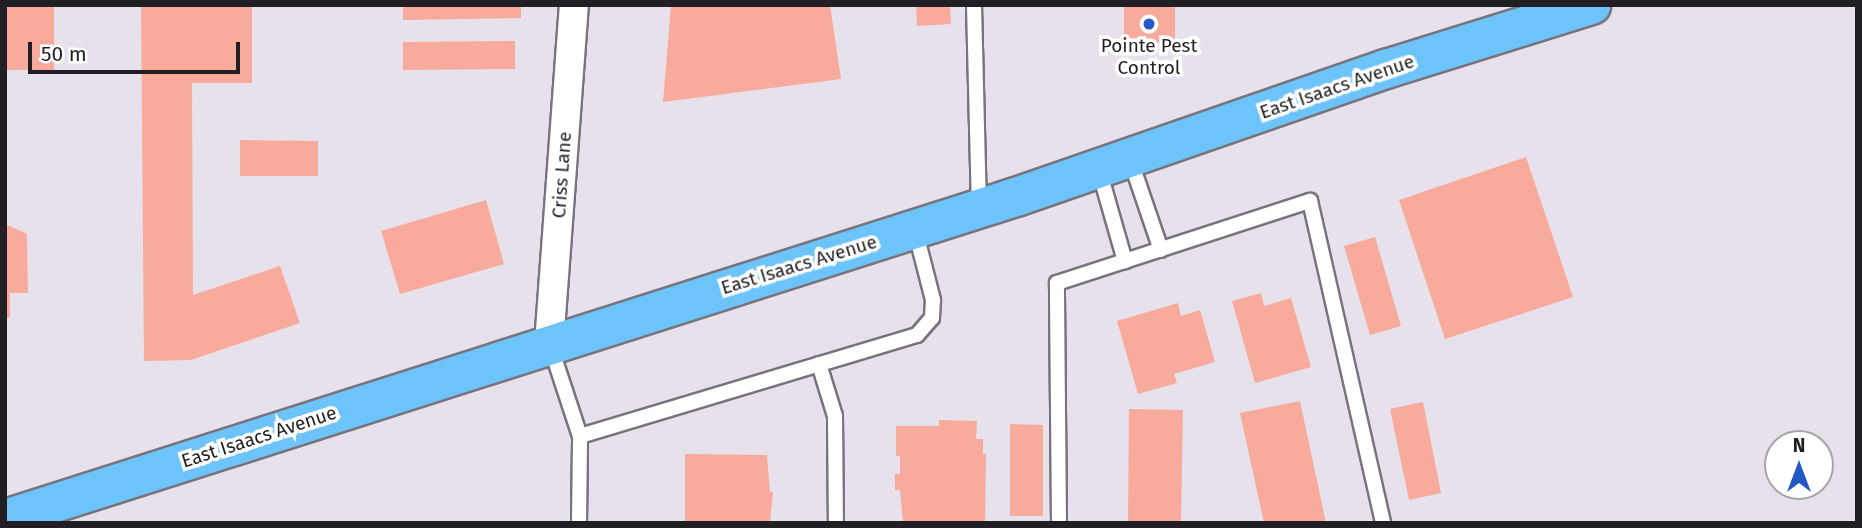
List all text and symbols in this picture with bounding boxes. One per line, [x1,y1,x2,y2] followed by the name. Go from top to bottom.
[1141,16,1157,32] marker: Pointe Pest Control
[32,28,243,72] scale bar
[1101,35,1197,79] place label: Pointe Pest Control
[41,41,87,67] text: 50 m
[1257,50,1417,124] street label: East Isaacs Avenue
[548,131,576,219] street label: Criss Lane
[718,230,880,300] street label: East Isaacs Avenue
[179,401,339,473] street label: East Isaacs Avenue
[1764,430,1834,500] north arrow
[1793,434,1805,457] text: N

